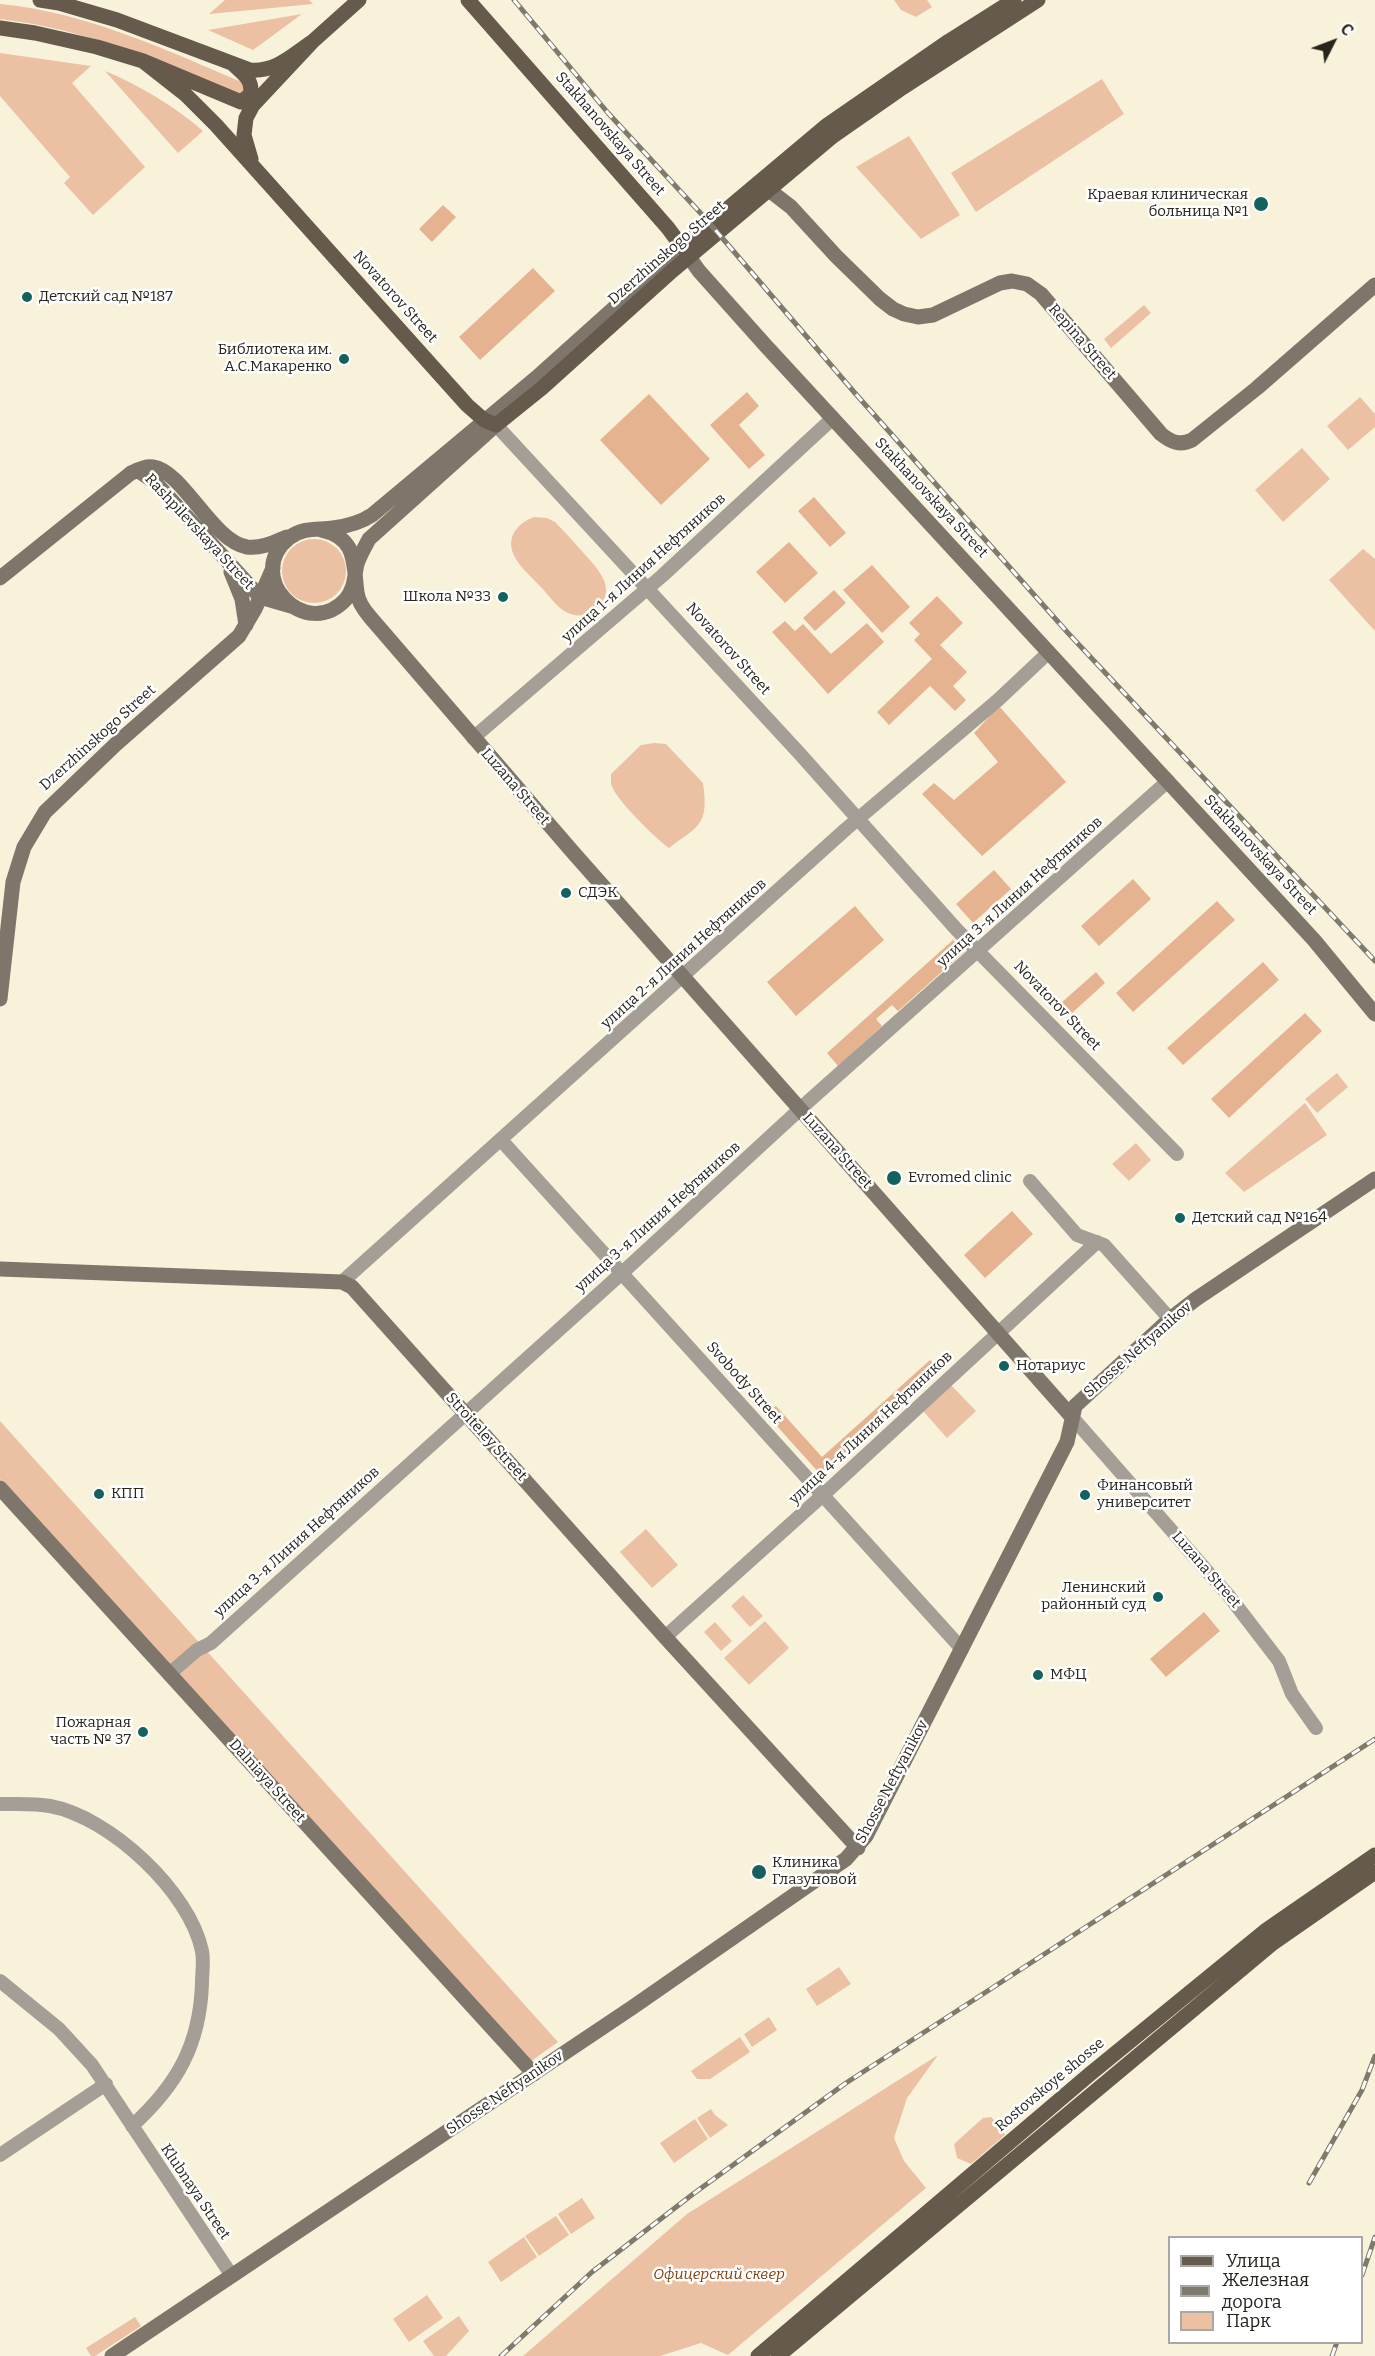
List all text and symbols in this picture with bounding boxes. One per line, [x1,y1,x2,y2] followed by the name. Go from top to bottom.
[1303,12,1363,72] north arrow
[1336,20,1357,40] text: С
[551,69,669,199] street label: Stakhanovskaya Street
[1087,186,1248,221] place label: Краевая клиническая больница №1
[1252,195,1270,213] marker: Краевая клиническая больница №1
[605,197,729,309] street label: Dzerzhinskogo Street
[349,247,441,347] street label: Novatorov Street
[39,288,173,306] place label: Детский сад №187
[20,290,34,304] marker: Детский сад №187
[1044,301,1120,383] street label: Repina Street
[218,341,332,376] place label: Библиотека им. А.С.Макаренко
[337,352,351,366] marker: Библиотека им. А.С.Макаренко
[871,434,991,562] street label: Stakhanovskaya Street
[141,470,257,594] street label: Rashpilevskaya Street
[559,490,729,646] street label: улица 1-я Линия Нефтяников
[403,588,491,606] place label: Школа №33
[496,590,510,604] marker: Школа №33
[682,599,774,699] street label: Novatorov Street
[37,681,159,795] street label: Dzerzhinskogo Street
[477,745,553,829] street label: Luzana Street
[1200,791,1320,919] street label: Stakhanovskaya Street
[934,813,1106,971] street label: улица 3-я Линия Нефтяников
[598,875,770,1033] street label: улица 2-я Линия Нефтяников
[578,884,618,902] place label: СДЭК
[559,886,573,900] marker: СДЭК
[1010,957,1104,1055] street label: Novatorov Street
[798,1109,876,1193] street label: Luzana Street
[572,1138,744,1296] street label: улица 3-я Линия Нефтяников
[885,1169,903,1187] marker: Evromed clinic
[908,1169,1012,1187] place label: Evromed clinic
[1192,1209,1327,1227] place label: Детский сад №164
[1173,1211,1187,1225] marker: Детский сад №164
[1080,1298,1196,1402] street label: Shosse Neftyanikov
[703,1338,785,1428] street label: Svobody Street
[786,1348,956,1508] street label: улица 4-я Линия Нефтяников
[1016,1357,1086,1375] place label: Нотариус
[997,1359,1011,1373] marker: Нотариус
[442,1389,530,1485] street label: Stroiteley Street
[211,1463,383,1621] street label: улица 3-я Линия Нефтяников
[1097,1477,1193,1512] place label: Финансовый университет
[111,1485,144,1503] place label: КПП
[92,1487,106,1501] marker: КПП
[1078,1488,1092,1502] marker: Финансовый университет
[1168,1528,1244,1612] street label: Luzana Street
[1041,1579,1146,1614] place label: Ленинский районный суд
[1151,1590,1165,1604] marker: Ленинский районный суд
[1050,1666,1087,1684] place label: МФЦ
[1031,1668,1045,1682] marker: МФЦ
[50,1714,131,1749] place label: Пожарная часть № 37
[852,1717,932,1847] street label: Shosse Neftyanikov
[136,1725,150,1739] marker: Пожарная часть № 37
[225,1736,309,1826] street label: Dalniaya Street
[772,1854,857,1889] place label: Клиника Глазуновой
[750,1863,768,1881] marker: Клиника Глазуновой
[992,2034,1108,2136] street label: Rostovskoye shosse
[443,2047,567,2139] street label: Shosse Neftyanikov
[156,2141,234,2243] street label: Klubnaya Street
[1168,2236,1363,2344] legend
[1226,2250,1281,2272] text: Улица
[653,2266,785,2284] park label: Офицерский сквер
[1222,2269,1309,2313] text: Железная дорога
[1226,2310,1271,2332] text: Парк

